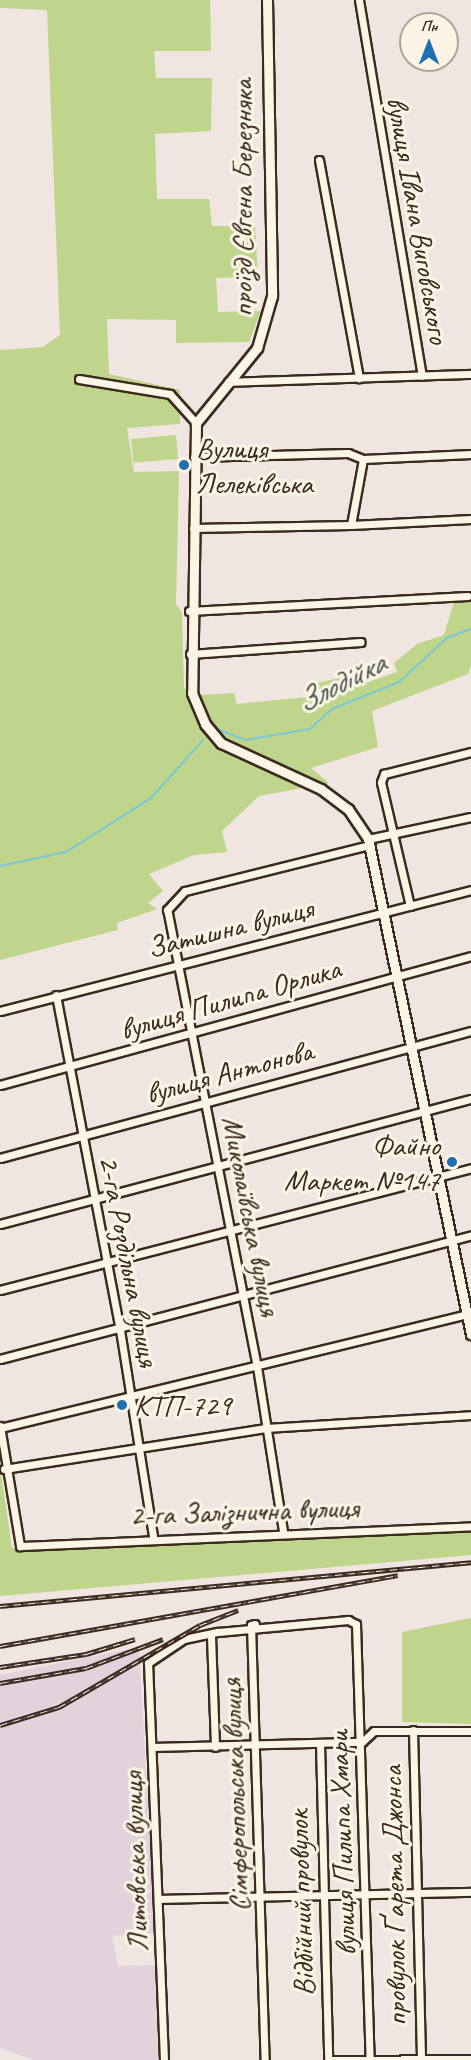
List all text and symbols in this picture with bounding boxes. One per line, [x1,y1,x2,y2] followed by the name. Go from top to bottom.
[399,12,459,72] north arrow
[421,16,437,36] text: Пн
[224,78,260,318] street label: проїзд Євгена Березняка
[378,93,458,347] street label: вулиця Івана Виговського
[196,430,313,500] place label: Вулиця Лелеківська
[177,458,191,472] marker: Вулиця Лелеківська
[290,644,392,722] water label: Злодійка
[143,890,317,966] street label: Затишна вулиця
[116,951,344,1047] street label: вулиця Пилипа Орлика
[141,1032,317,1112] street label: вулиця Антонова
[214,1112,288,1320] street label: Миколаївська вулиця
[284,1127,440,1198] place label: Файно Маркет №147
[91,1153,167,1369] street label: 2-га Роздільна вулиця
[445,1155,459,1169] marker: Файно Маркет №147
[134,1387,231,1423] place label: КТП-729
[115,1398,129,1412] marker: КТП-729
[126,1489,362,1533] street label: 2-га Залізнична вулиця
[213,1677,257,1913] street label: Сімферопольська вулиця
[320,1729,364,1957] street label: вулиця Пилипа Хмари
[374,1764,414,2028] street label: провулок Ґарета Джонса
[114,1772,156,1952] street label: Литовська вулиця
[280,1809,322,1997] street label: Відбійний провулок

